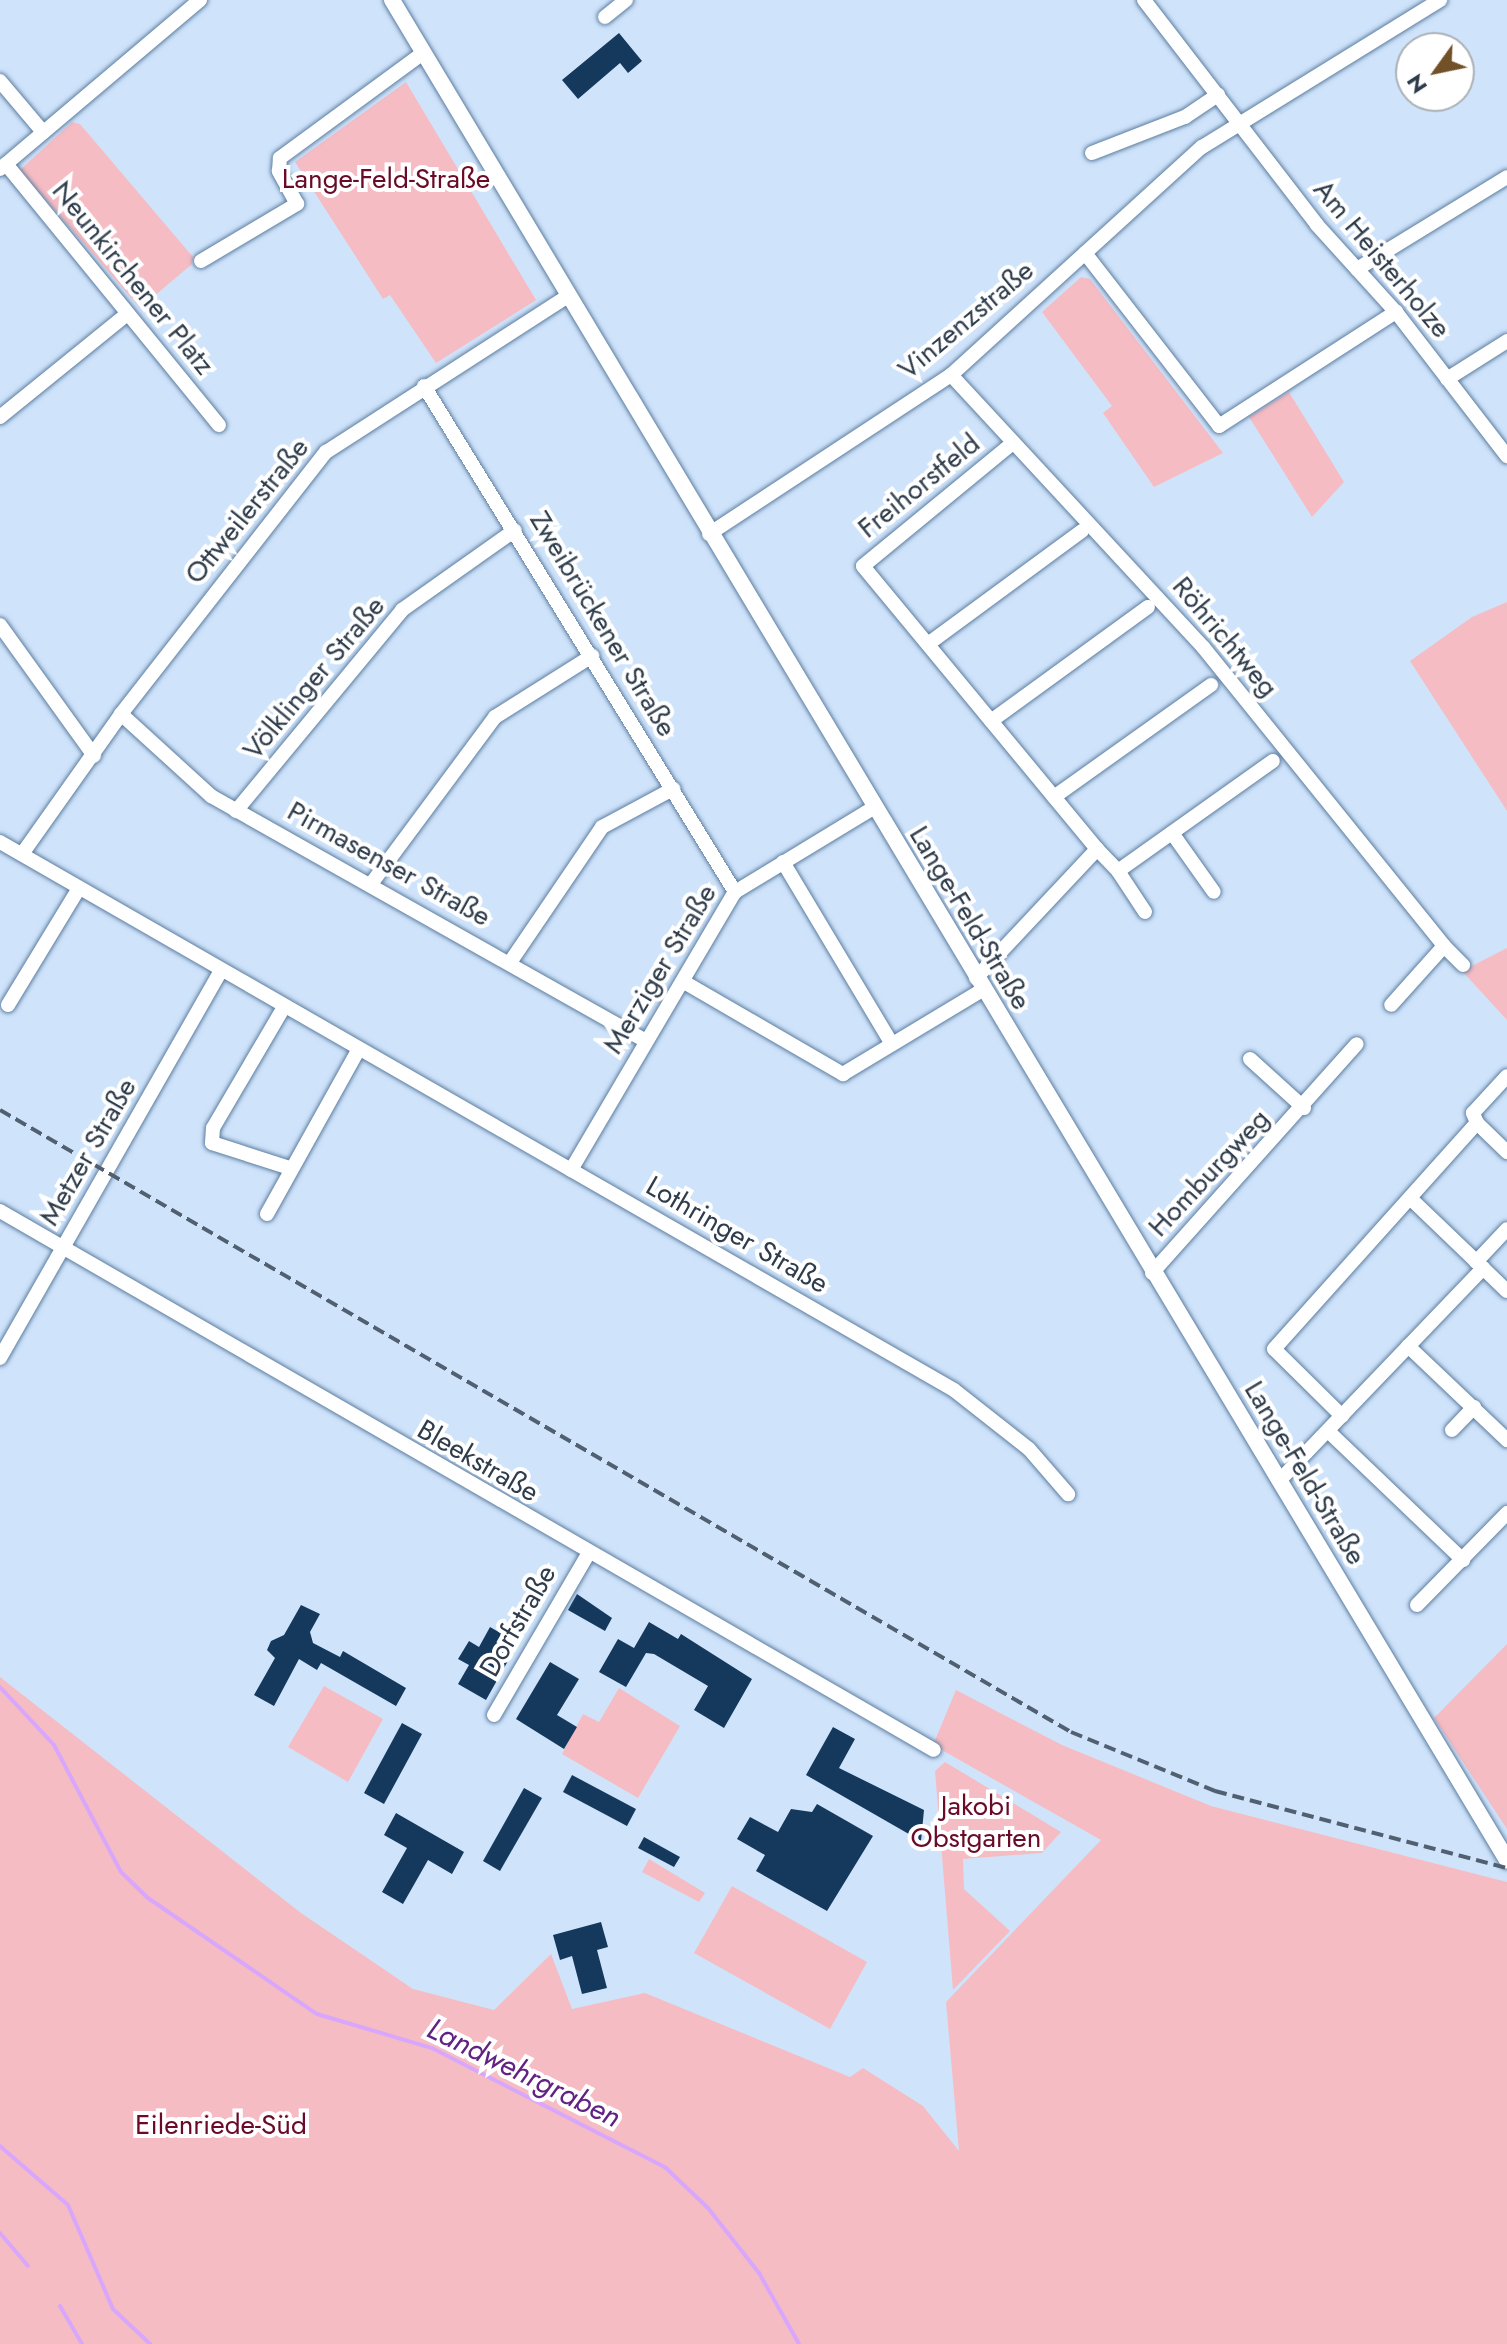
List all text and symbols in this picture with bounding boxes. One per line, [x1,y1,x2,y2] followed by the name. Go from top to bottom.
[1395,32,1475,112] north arrow
[1398,68,1435,100] text: N
[282,162,490,196] park label: Lange-Feld-Straße
[1306,173,1458,345] street label: Am Heisterholze
[45,175,221,381] street label: Neunkirchener Platz
[892,254,1040,386] street label: Vinzenzstraße
[851,427,987,545] street label: Freihorstfeld
[178,431,316,591] street label: Ottweilerstraße
[523,505,683,743] street label: Zweibrückener Straße
[1165,570,1285,704] street label: Röhrichtweg
[236,590,392,766] street label: Völklinger Straße
[282,794,496,934] street label: Pirmasenser Straße
[902,820,1038,1016] street label: Lange-Feld-Straße
[596,878,724,1060] street label: Merziger Straße
[32,1073,144,1231] street label: Metzer Straße
[1141,1102,1277,1244] street label: Homburgweg
[640,1169,834,1301] street label: Lothringer Straße
[1237,1375,1373,1571] street label: Lange-Feld-Straße
[411,1413,545,1509] street label: Bleekstraße
[473,1559,563,1683] street label: Dorfstraße
[911,1789,1041,1855] park label: Jakobi Obstgarten
[421,2011,627,2135] water label: Landwehrgraben
[135,2108,307,2142] park label: Eilenriede-Süd

